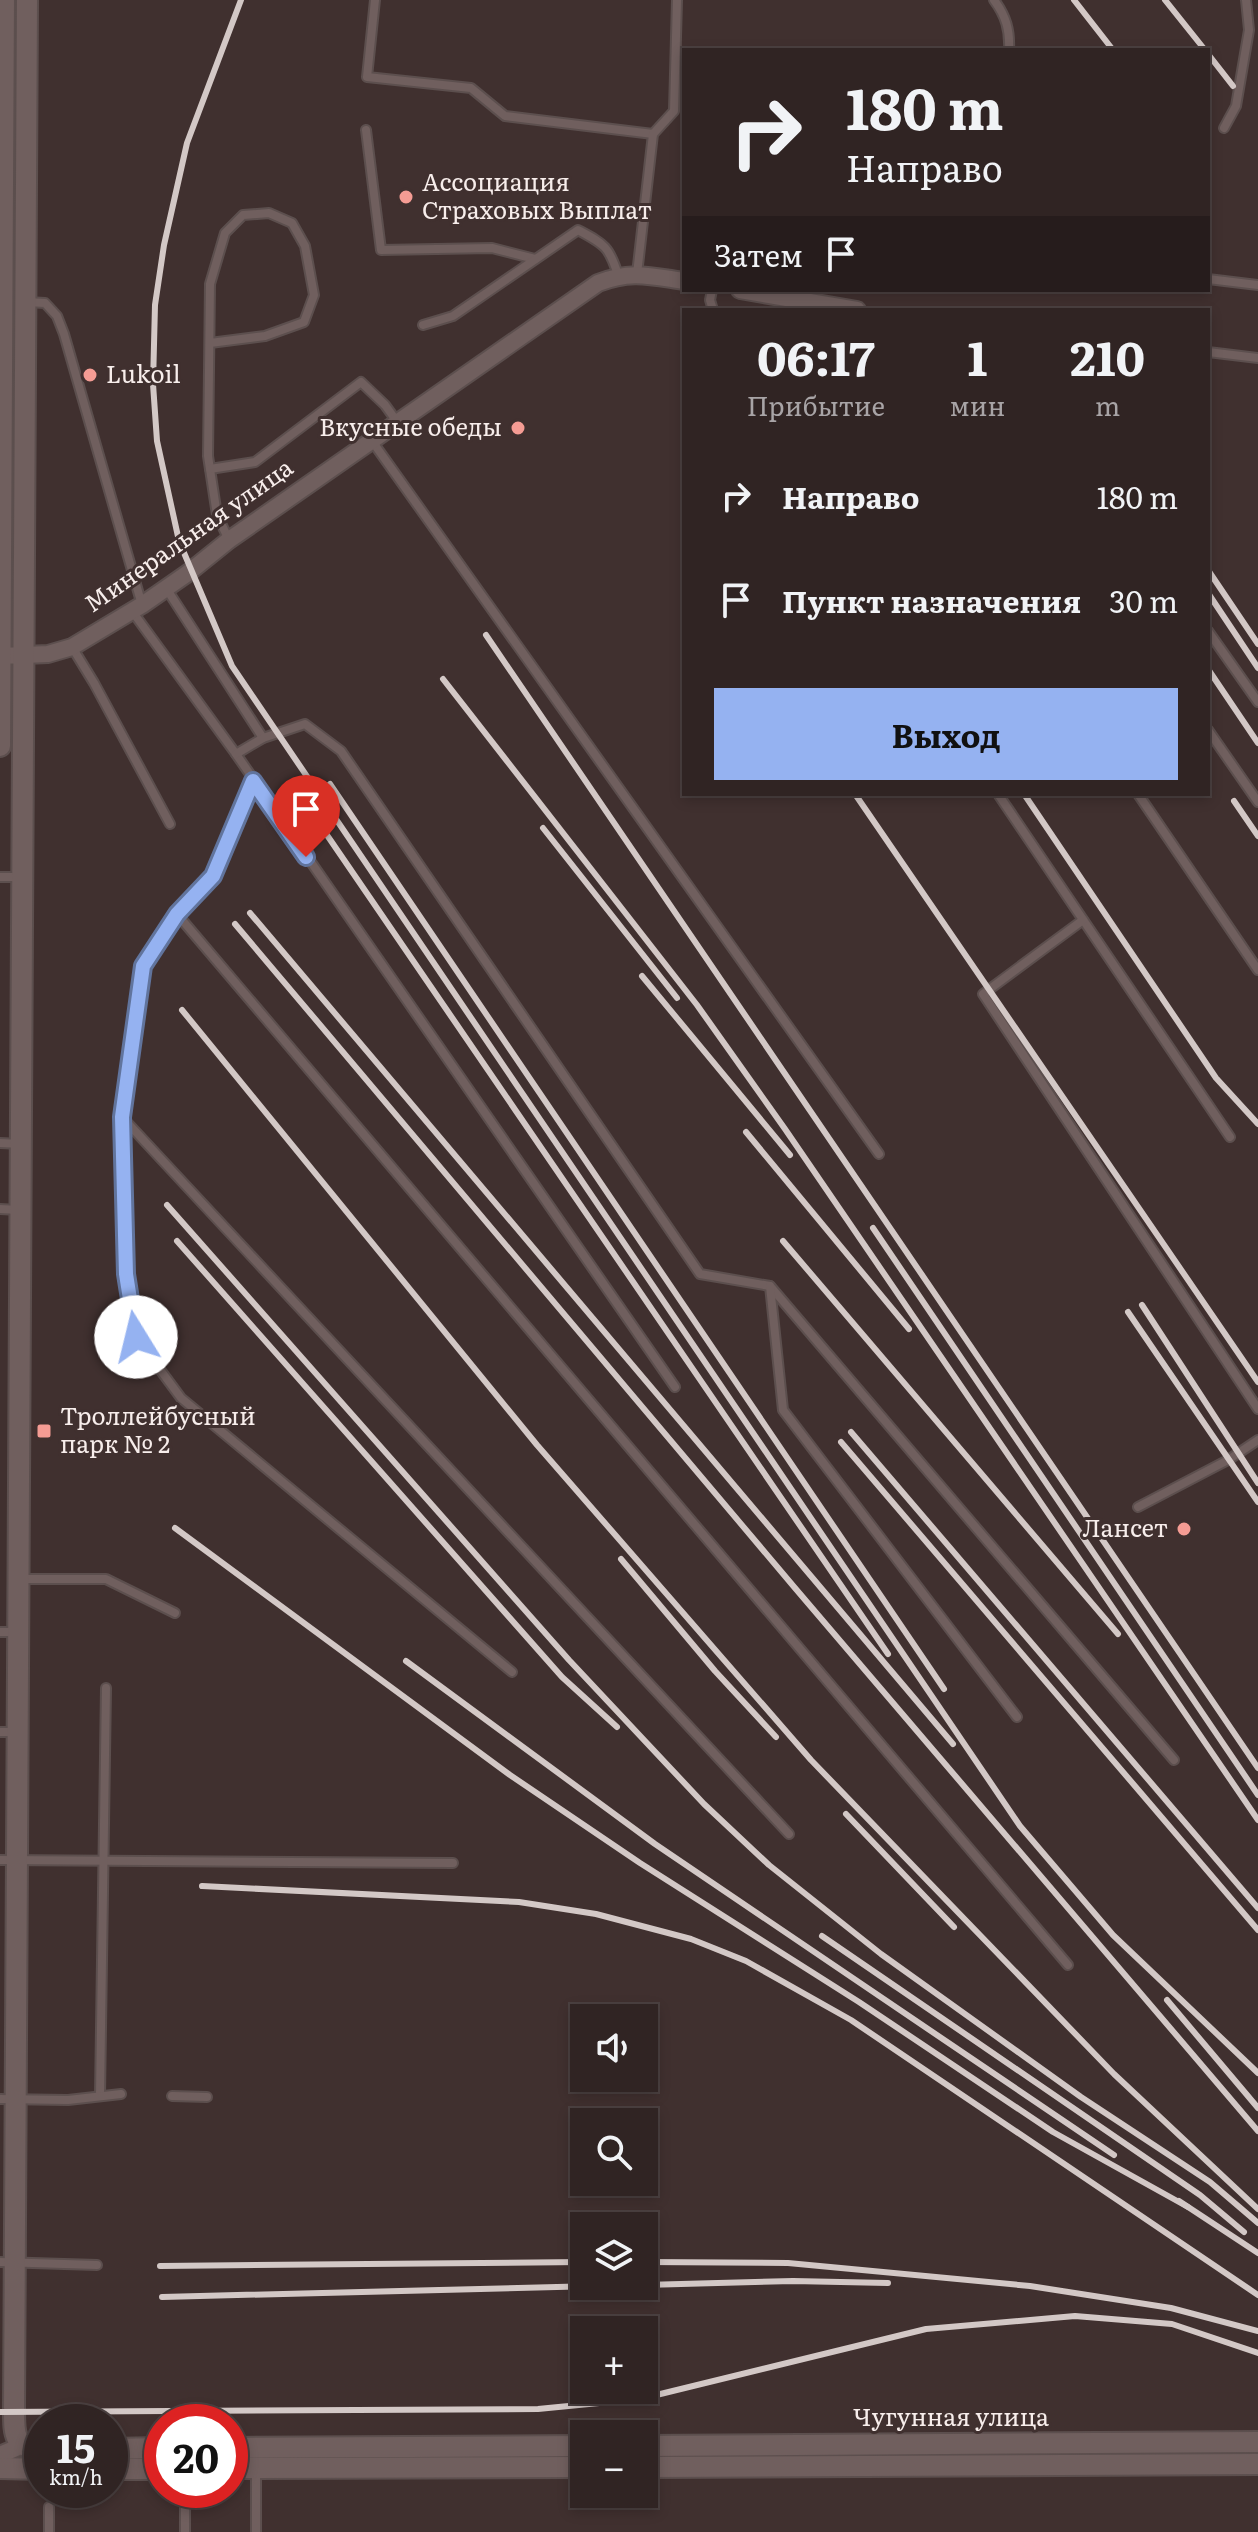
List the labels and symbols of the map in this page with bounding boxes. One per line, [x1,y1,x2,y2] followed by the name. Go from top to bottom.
[422,163,652,226] place label: Ассоциация Страховых Выплат
[397,188,415,206] marker: Ассоциация Страховых Выплат
[106,355,181,390] place label: Lukoil
[81,366,99,384] marker: Lukoil
[319,408,502,443] place label: Вкусные обеды
[509,419,527,437] marker: Вкусные обеды
[76,449,299,619] street label: Минеральная улица
[272,775,340,857] pin
[94,1295,178,1379] position arrow
[60,1397,256,1460] place label: Троллейбусный парк № 2
[35,1422,53,1440] marker: Троллейбусный парк № 2
[1082,1509,1168,1544] place label: Лансет
[1175,1520,1193,1538] marker: Лансет
[853,2398,1049,2433] street label: Чугунная улица
[144,2404,248,2508] speed limit sign: 20

